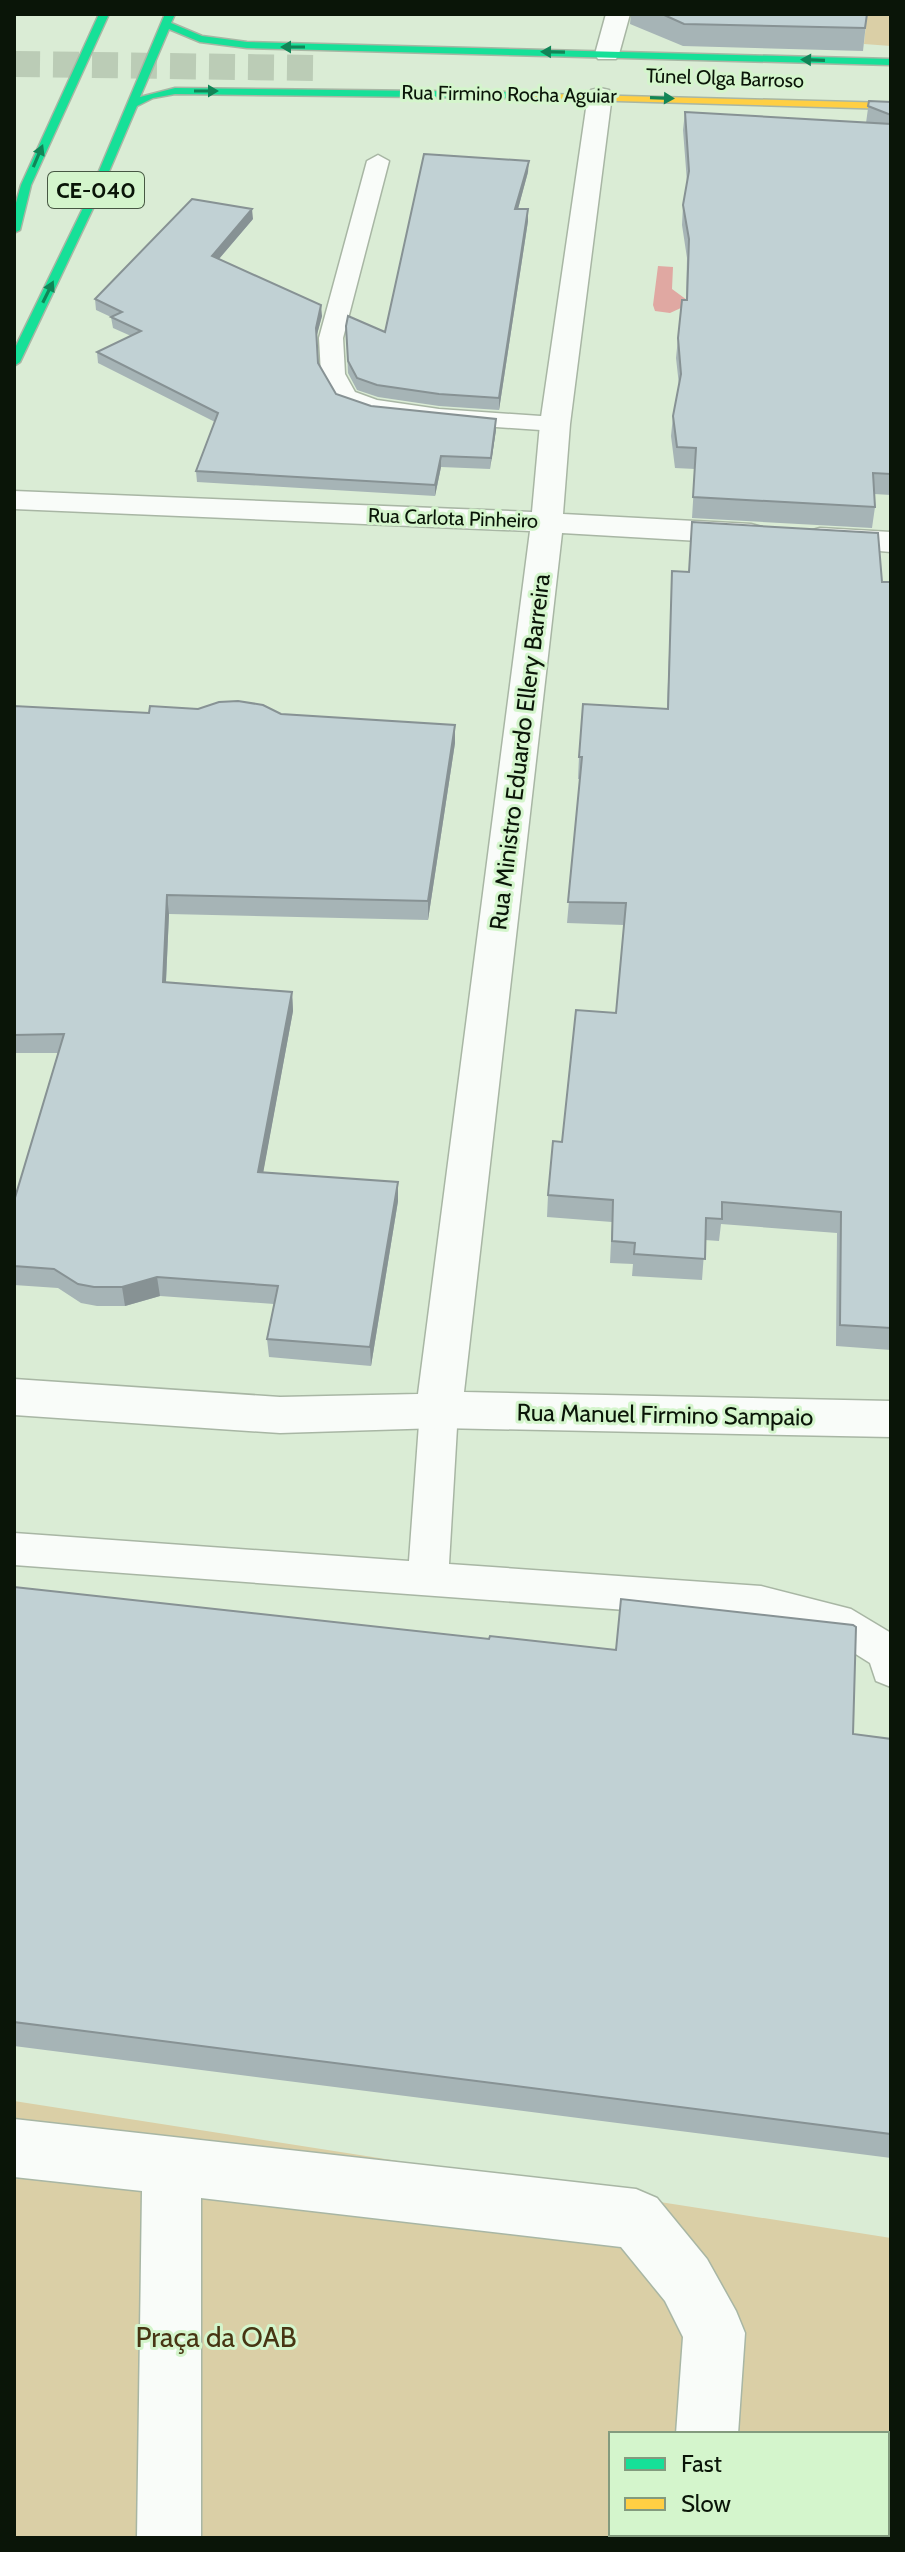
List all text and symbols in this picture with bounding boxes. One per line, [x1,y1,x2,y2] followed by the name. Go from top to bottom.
[280,41,305,53] one-way arrow
[540,46,565,59] one-way arrow
[800,53,825,66] one-way arrow
[645,63,805,93] street label: Túnel Olga Barroso
[401,80,617,108] street label: Rua Firmino Rocha Aguiar
[194,85,219,97] one-way arrow
[650,91,675,104] one-way arrow
[32,144,45,168] one-way arrow
[48,172,144,208] road number: CE-040
[41,280,55,304] one-way arrow
[368,503,538,533] street label: Rua Carlota Pinheiro
[483,572,556,932] street label: Rua Ministro Eduardo Ellery Barreira
[516,1397,814,1432] street label: Rua Manuel Firmino Sampaio
[136,2320,296,2354] park label: Praça da OAB
[609,2432,889,2536] legend
[681,2449,722,2478] text: Fast
[681,2489,731,2518] text: Slow

